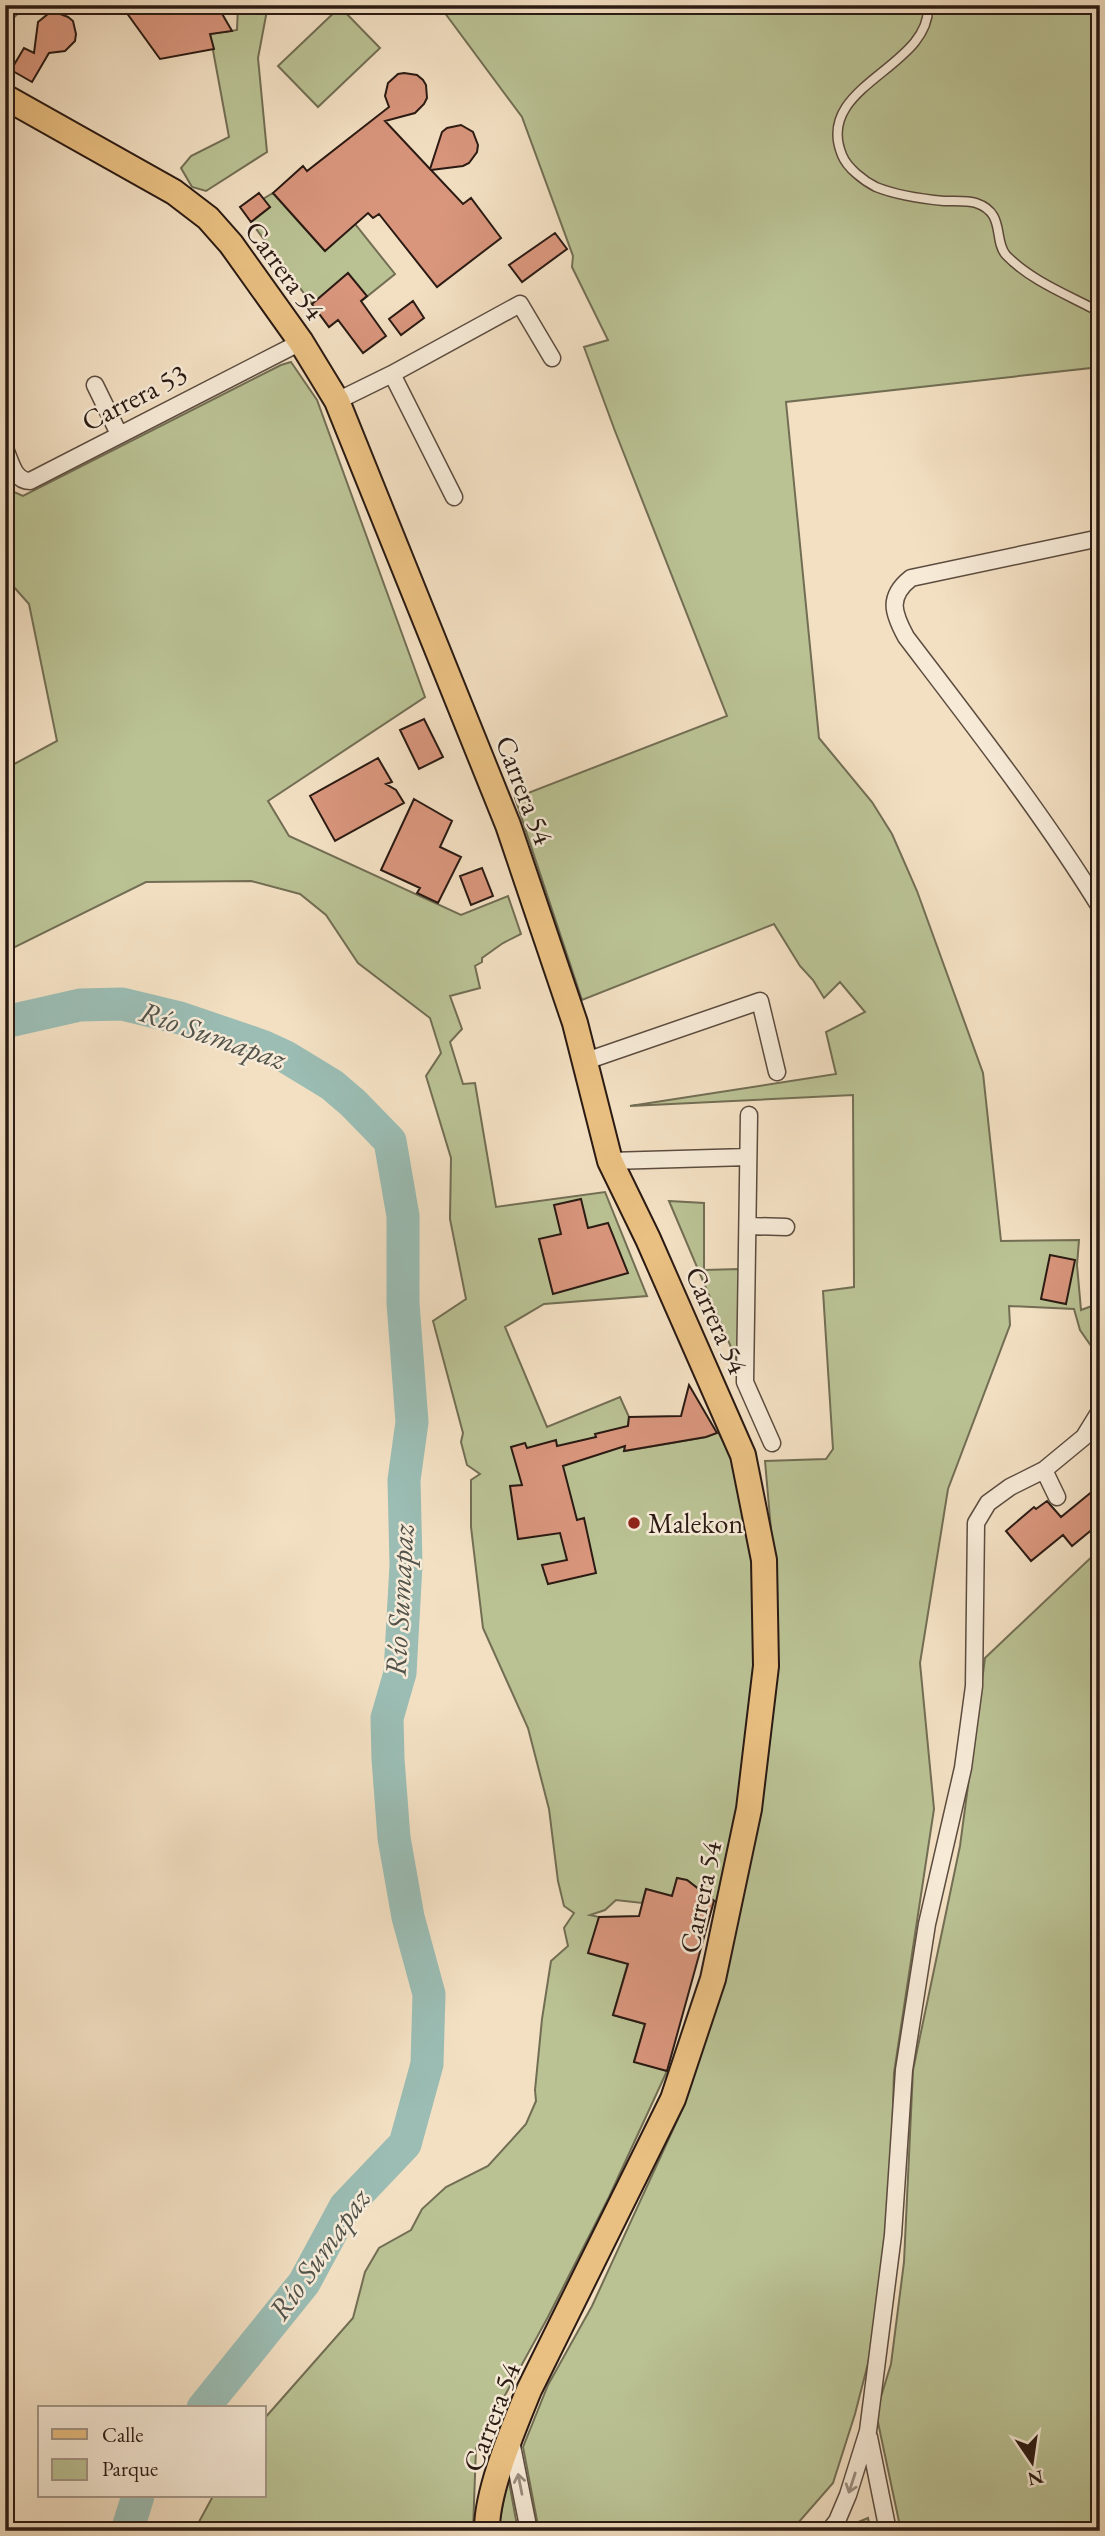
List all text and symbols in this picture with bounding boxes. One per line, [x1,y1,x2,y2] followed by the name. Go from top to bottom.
[237,213,333,327] street label: Carrera 54
[75,355,193,439] street label: Carrera 53
[488,730,562,850] street label: Carrera 54
[134,992,292,1079] water label: Río Sumapaz
[677,1261,757,1380] street label: Carrera 54
[648,1505,743,1541] place label: Malekon
[626,1515,642,1531] marker: Malekon
[376,1522,423,1677] water label: Río Sumapaz
[671,1837,730,1956] street label: Carrera 54
[259,2180,379,2328] water label: Río Sumapaz
[454,2357,528,2477] street label: Carrera 54
[38,2406,266,2498] legend
[102,2421,144,2448] text: Calle
[996,2428,1066,2498] north arrow
[102,2455,158,2482] text: Parque
[1025,2464,1046,2492] text: N
[845,2471,858,2493] one-way arrow
[512,2473,526,2496] one-way arrow

